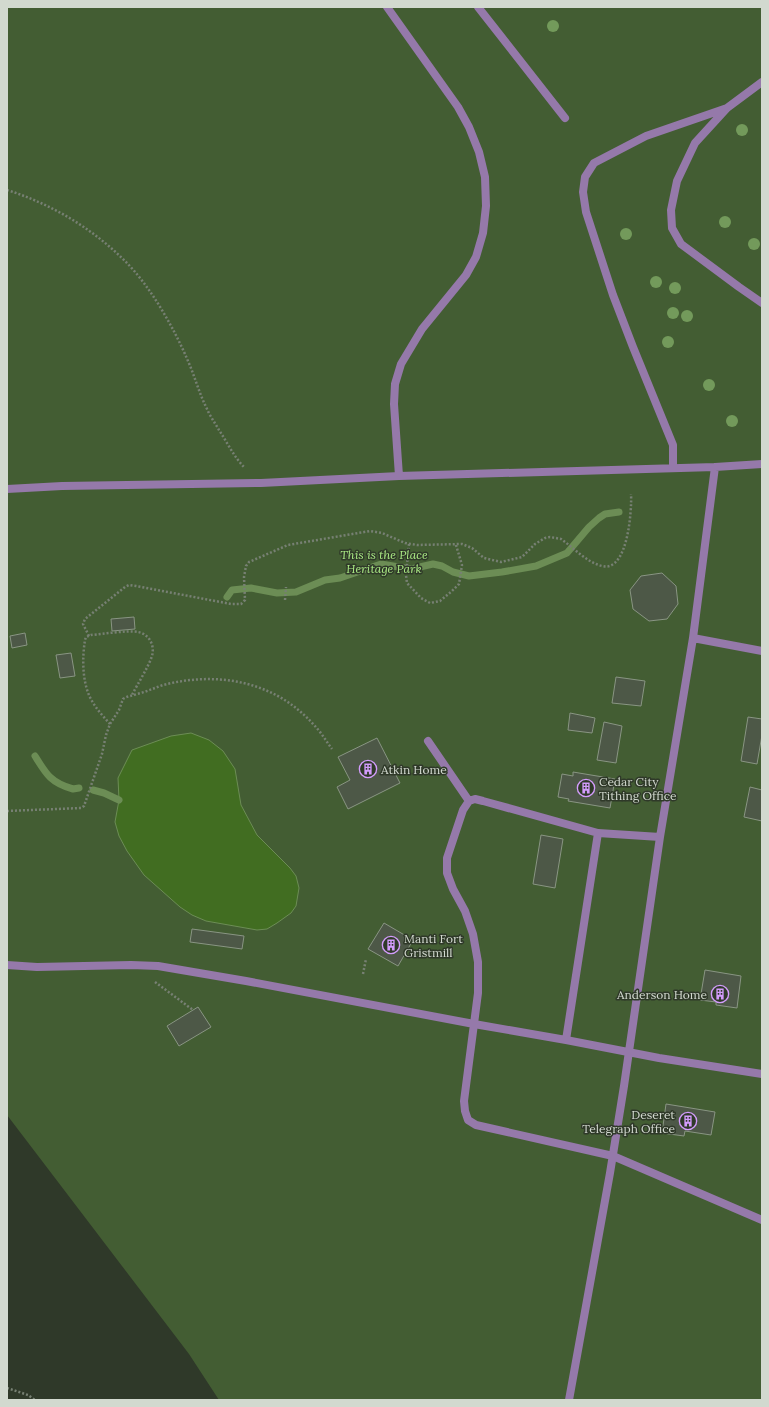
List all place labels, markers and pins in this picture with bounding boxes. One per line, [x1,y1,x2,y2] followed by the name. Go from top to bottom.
[358,759,378,779] building icon: Atkin Home
[380,762,447,777] place label: Atkin Home
[599,774,677,803] place label: Cedar City Tithing Office
[576,778,596,798] building icon: Cedar City Tithing Office
[404,931,463,960] place label: Manti Fort Gristmill
[381,935,401,955] building icon: Manti Fort Gristmill
[710,984,730,1004] building icon: Anderson Home
[616,987,707,1002] place label: Anderson Home
[582,1107,675,1136] place label: Deseret Telegraph Office
[678,1111,698,1131] building icon: Deseret Telegraph Office

